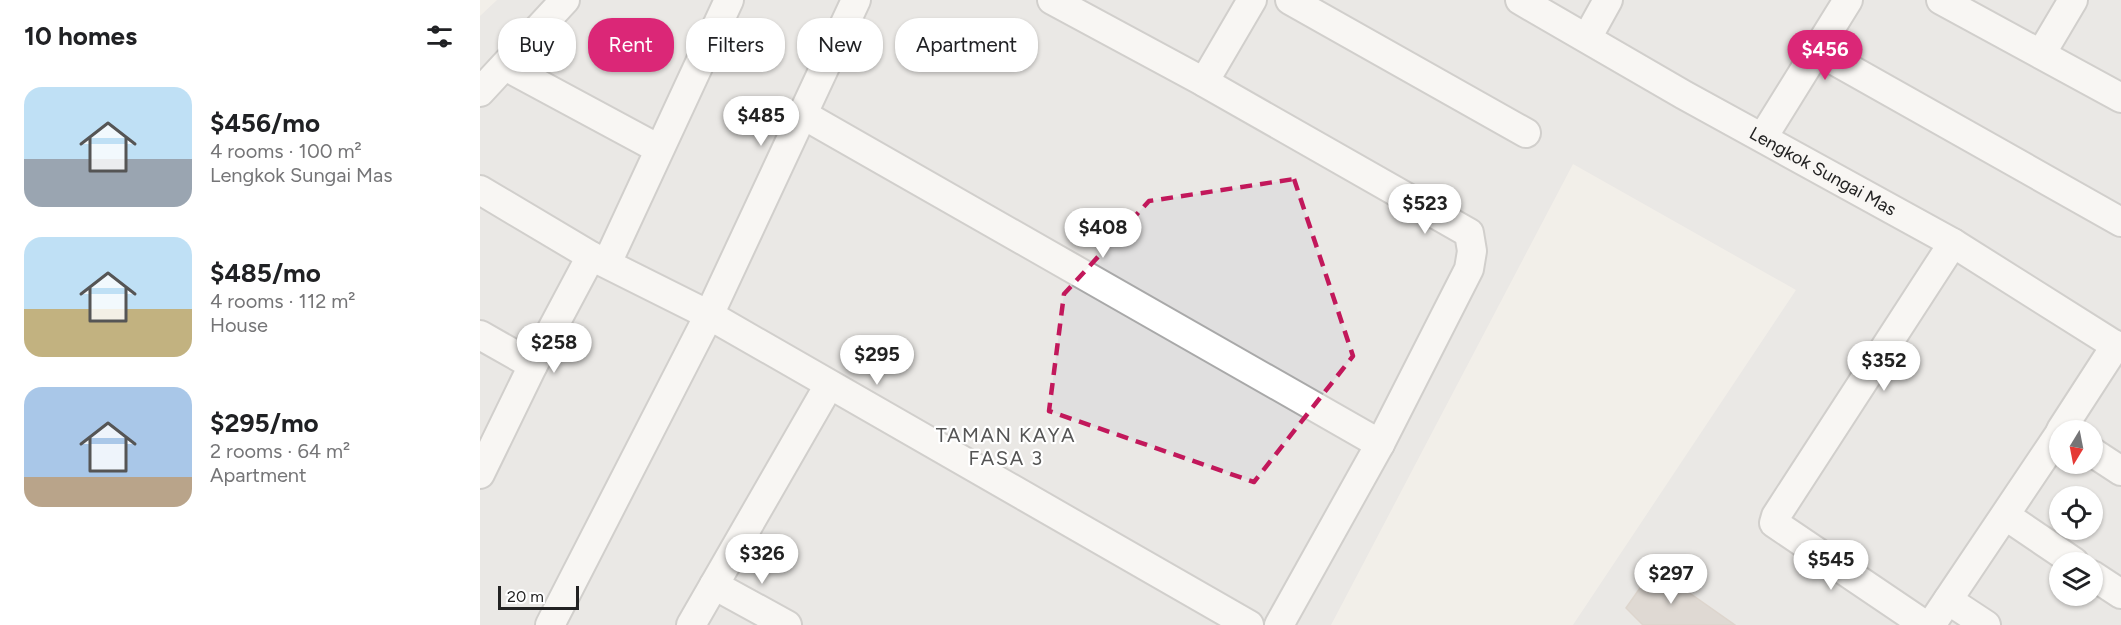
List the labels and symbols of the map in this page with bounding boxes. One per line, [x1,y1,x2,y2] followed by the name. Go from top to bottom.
[1789,30,1861,81] pin: $456
[725,96,797,147] pin: $485
[1746,122,1900,221] street label: Lengkok Sungai Mas
[1389,184,1461,235] pin: $523
[1067,208,1139,259] pin: $408
[518,323,590,374] pin: $258
[841,335,913,386] pin: $295
[1848,341,1920,392] pin: $352
[2049,420,2103,474] north arrow
[936,423,1076,470] district label: TAMAN KAYA FASA 3
[726,534,798,585] pin: $326
[1795,540,1867,591] pin: $545
[1635,554,1707,605] pin: $297
[498,583,579,610] scale bar

